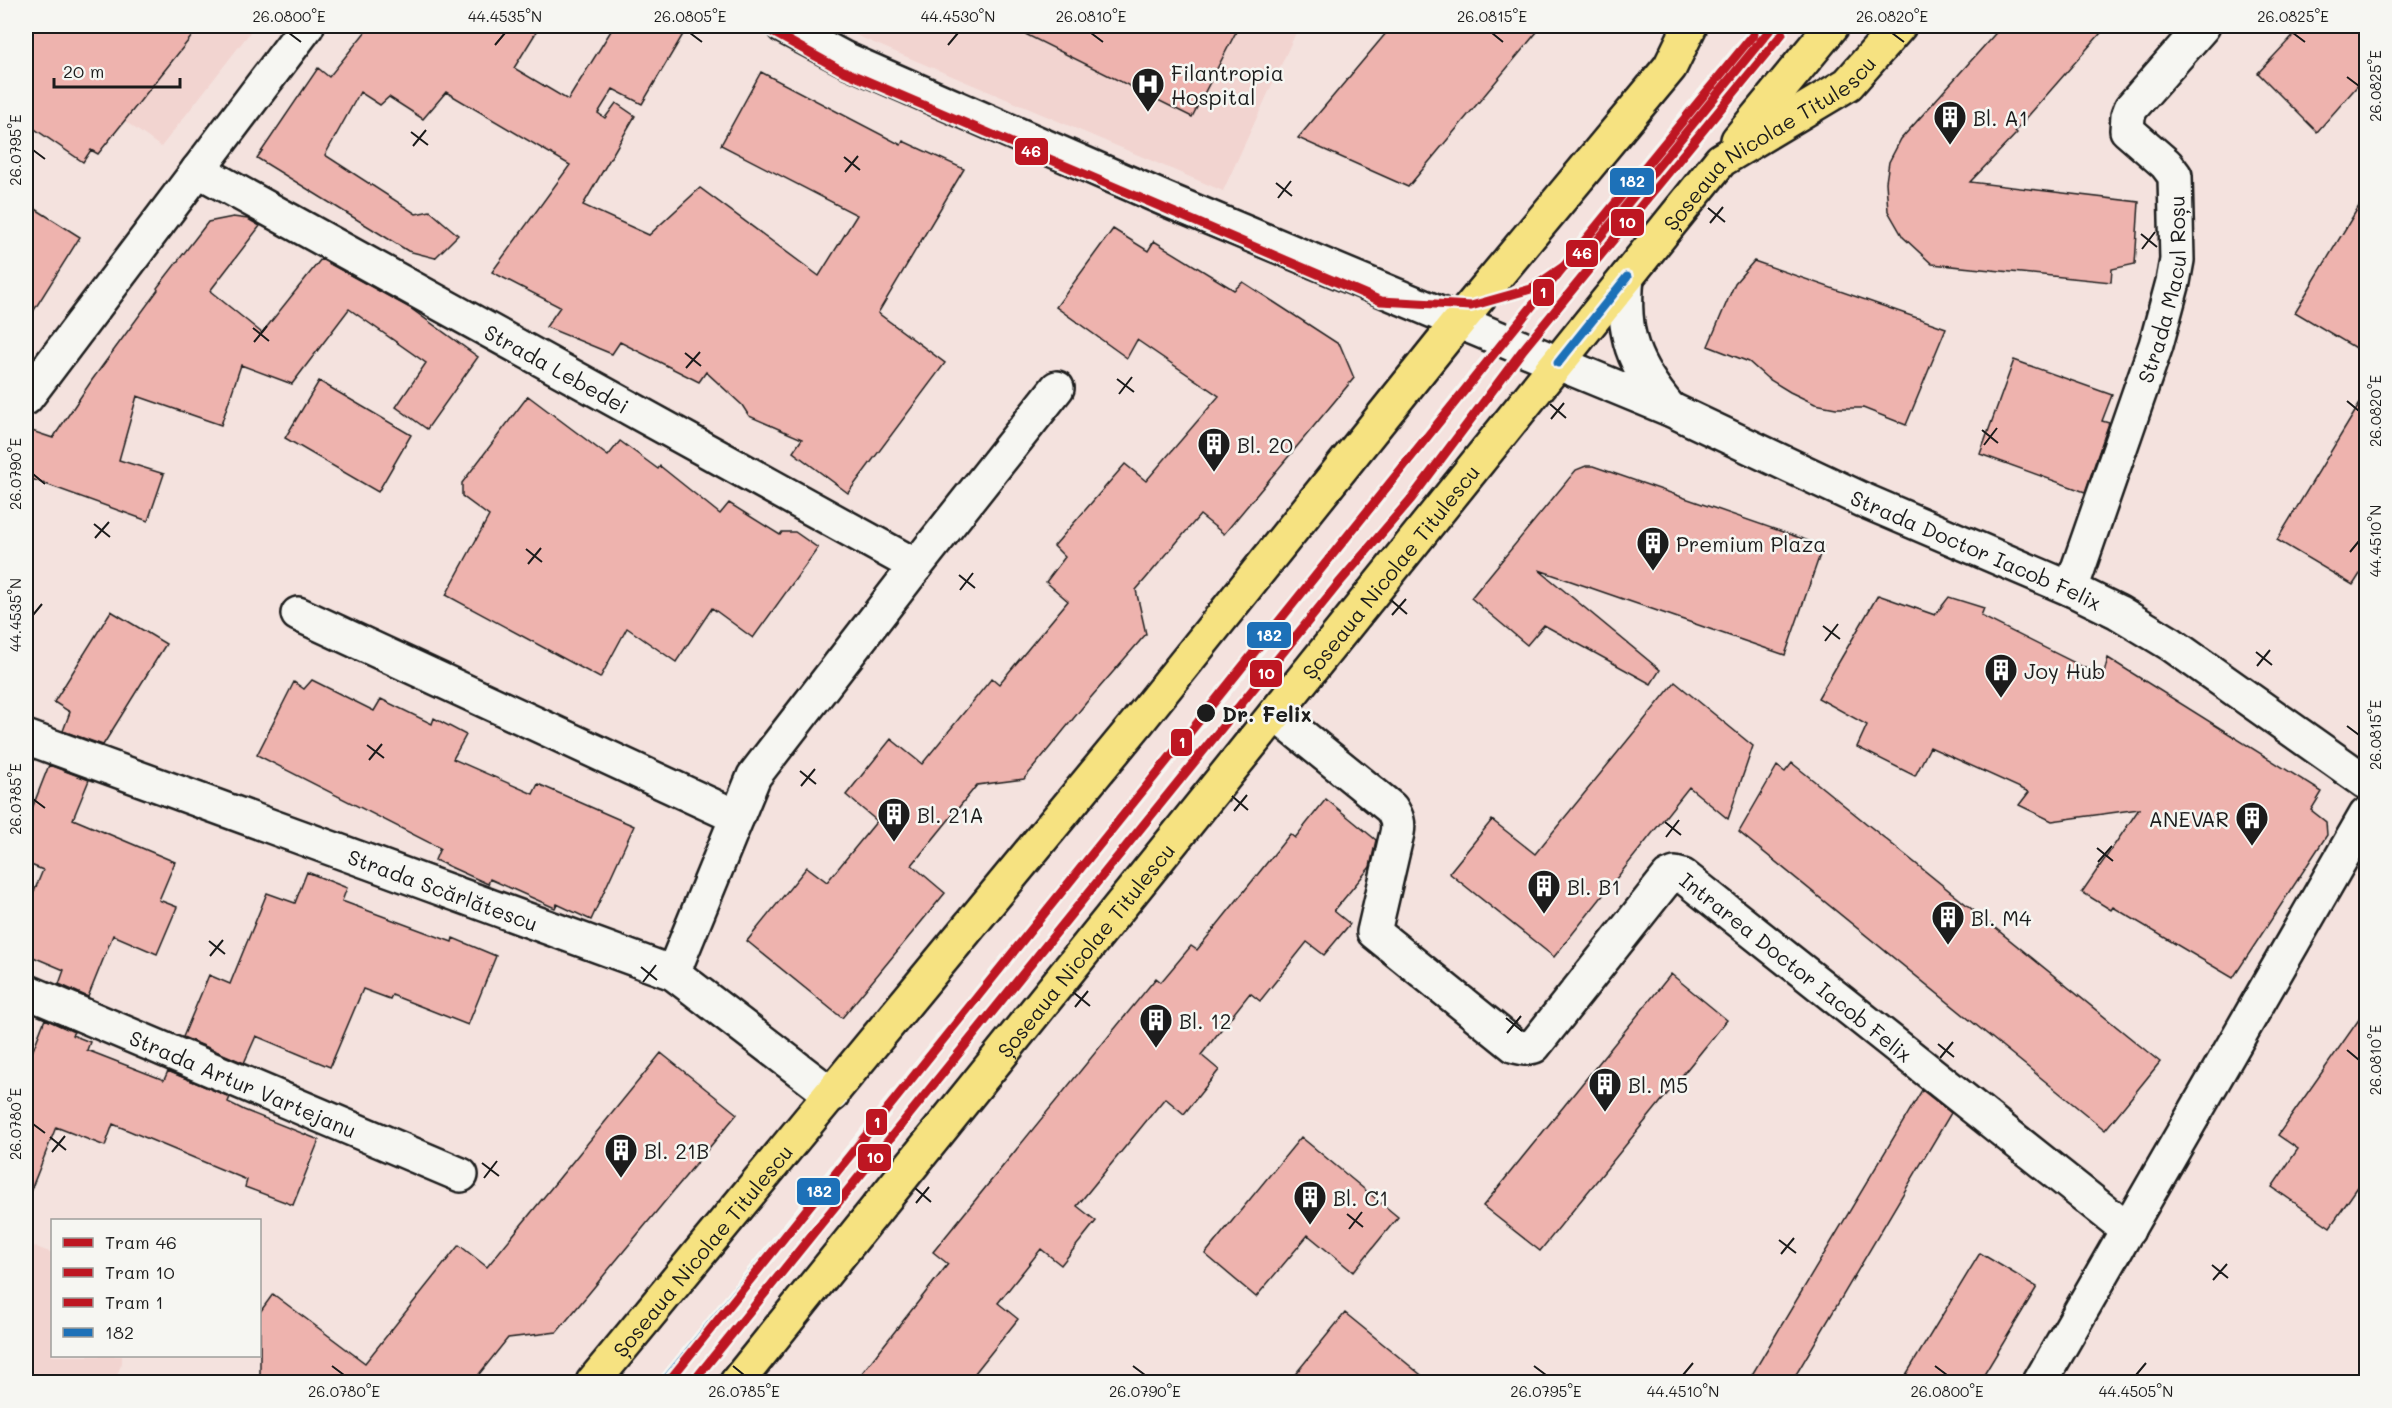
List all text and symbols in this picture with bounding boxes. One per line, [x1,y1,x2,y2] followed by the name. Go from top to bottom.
[252,6,326,26] text: 26.0800°E
[468,6,542,26] text: 44.4535°N
[654,6,727,26] text: 26.0805°E
[921,6,995,26] text: 44.4530°N
[1056,6,1127,26] text: 26.0810°E
[1457,6,1527,26] text: 26.0815°E
[1856,6,1928,26] text: 26.0820°E
[2257,6,2329,26] text: 26.0825°E
[1657,49,1881,236] street label: Șoseaua Nicolae Titulescu
[2365,50,2385,122] text: 26.0825°E
[54,51,180,89] scale bar
[63,59,104,83] text: 20 m
[1171,59,1284,110] place label: Filantropia Hospital
[1130,66,1166,113] hospital icon: Filantropia Hospital
[1932,99,1968,146] building icon: Bl. A1
[1973,104,2028,131] place label: Bl. A1
[5,114,25,186] text: 26.0795°E
[1014,137,1049,166] line badge: 46
[1021,140,1041,161] text: 46
[1609,167,1655,196] line badge: 182
[1619,170,1645,191] text: 182
[2130,195,2191,386] street label: Strada Macul Roșu
[1610,208,1645,237] line badge: 10
[1618,211,1636,232] text: 10
[1565,239,1599,268] line badge: 46
[1572,242,1592,263] text: 46
[1532,278,1555,307] line badge: 1
[1539,281,1547,302] text: 1
[480,317,634,419] street label: Strada Lebedei
[2365,375,2385,447] text: 26.0820°E
[1196,426,1232,473] building icon: Bl. 20
[1237,431,1293,458] place label: Bl. 20
[5,438,25,510] text: 26.0790°E
[1295,458,1484,685] street label: Șoseaua Nicolae Titulescu
[1847,483,2106,615] street label: Strada Doctor Iacob Felix
[2365,505,2385,577] text: 44.4510°N
[1635,525,1671,572] building icon: Premium Plaza
[1676,530,1826,557] place label: Premium Plaza
[5,578,25,652] text: 44.4535°N
[1246,621,1292,649] line badge: 182
[1256,624,1282,645] text: 182
[1983,652,2019,699] building icon: Joy Hub
[2024,657,2106,684] place label: Joy Hub
[1249,659,1283,688] line badge: 10
[1257,662,1275,683] text: 10
[1222,700,1312,727] place label: Dr. Felix
[2365,700,2385,770] text: 26.0815°E
[1195,702,1217,724] marker: Dr. Felix
[1170,728,1193,757] line badge: 1
[1178,731,1186,752] text: 1
[5,763,25,835] text: 26.0785°E
[876,796,912,843] building icon: Bl. 21A
[2234,800,2270,847] building icon: ANEVAR
[917,801,984,828] place label: Bl. 21A
[2149,805,2229,832] place label: ANEVAR
[991,837,1180,1063] street label: Șoseaua Nicolae Titulescu
[344,842,542,936] street label: Strada Scărlătescu
[1675,866,1918,1067] street label: Intrarea Doctor Iacob Felix
[1526,868,1562,915] building icon: Bl. B1
[1567,873,1621,900] place label: Bl. B1
[1930,899,1966,946] building icon: Bl. M4
[1971,904,2032,931] place label: Bl. M4
[1138,1002,1174,1049] building icon: Bl. 12
[1179,1007,1231,1034] place label: Bl. 12
[126,1023,361,1143] street label: Strada Artur Vartejanu
[2365,1024,2385,1095] text: 26.0810°E
[1587,1066,1623,1113] building icon: Bl. M5
[1628,1071,1688,1098] place label: Bl. M5
[5,1088,25,1160] text: 26.0780°E
[865,1108,888,1136] line badge: 1
[873,1111,881,1132] text: 1
[603,1132,639,1179] building icon: Bl. 21B
[644,1137,709,1164] place label: Bl. 21B
[606,1138,798,1363] street label: Șoseaua Nicolae Titulescu
[857,1143,892,1172] line badge: 10
[866,1146,884,1167] text: 10
[796,1177,841,1206] line badge: 182
[1292,1179,1328,1226] building icon: Bl. C1
[806,1180,832,1201] text: 182
[1333,1184,1389,1211] place label: Bl. C1
[51,1219,261,1357] legend
[105,1230,177,1254] text: Tram 46
[105,1260,175,1284] text: Tram 10
[105,1290,163,1314] text: Tram 1
[105,1320,134,1344] text: 182
[308,1381,380,1401] text: 26.0780°E
[708,1381,780,1401] text: 26.0785°E
[1109,1381,1181,1401] text: 26.0790°E
[1510,1381,1582,1401] text: 26.0795°E
[1647,1381,1719,1401] text: 44.4510°N
[1910,1381,1984,1401] text: 26.0800°E
[2099,1381,2173,1401] text: 44.4505°N

